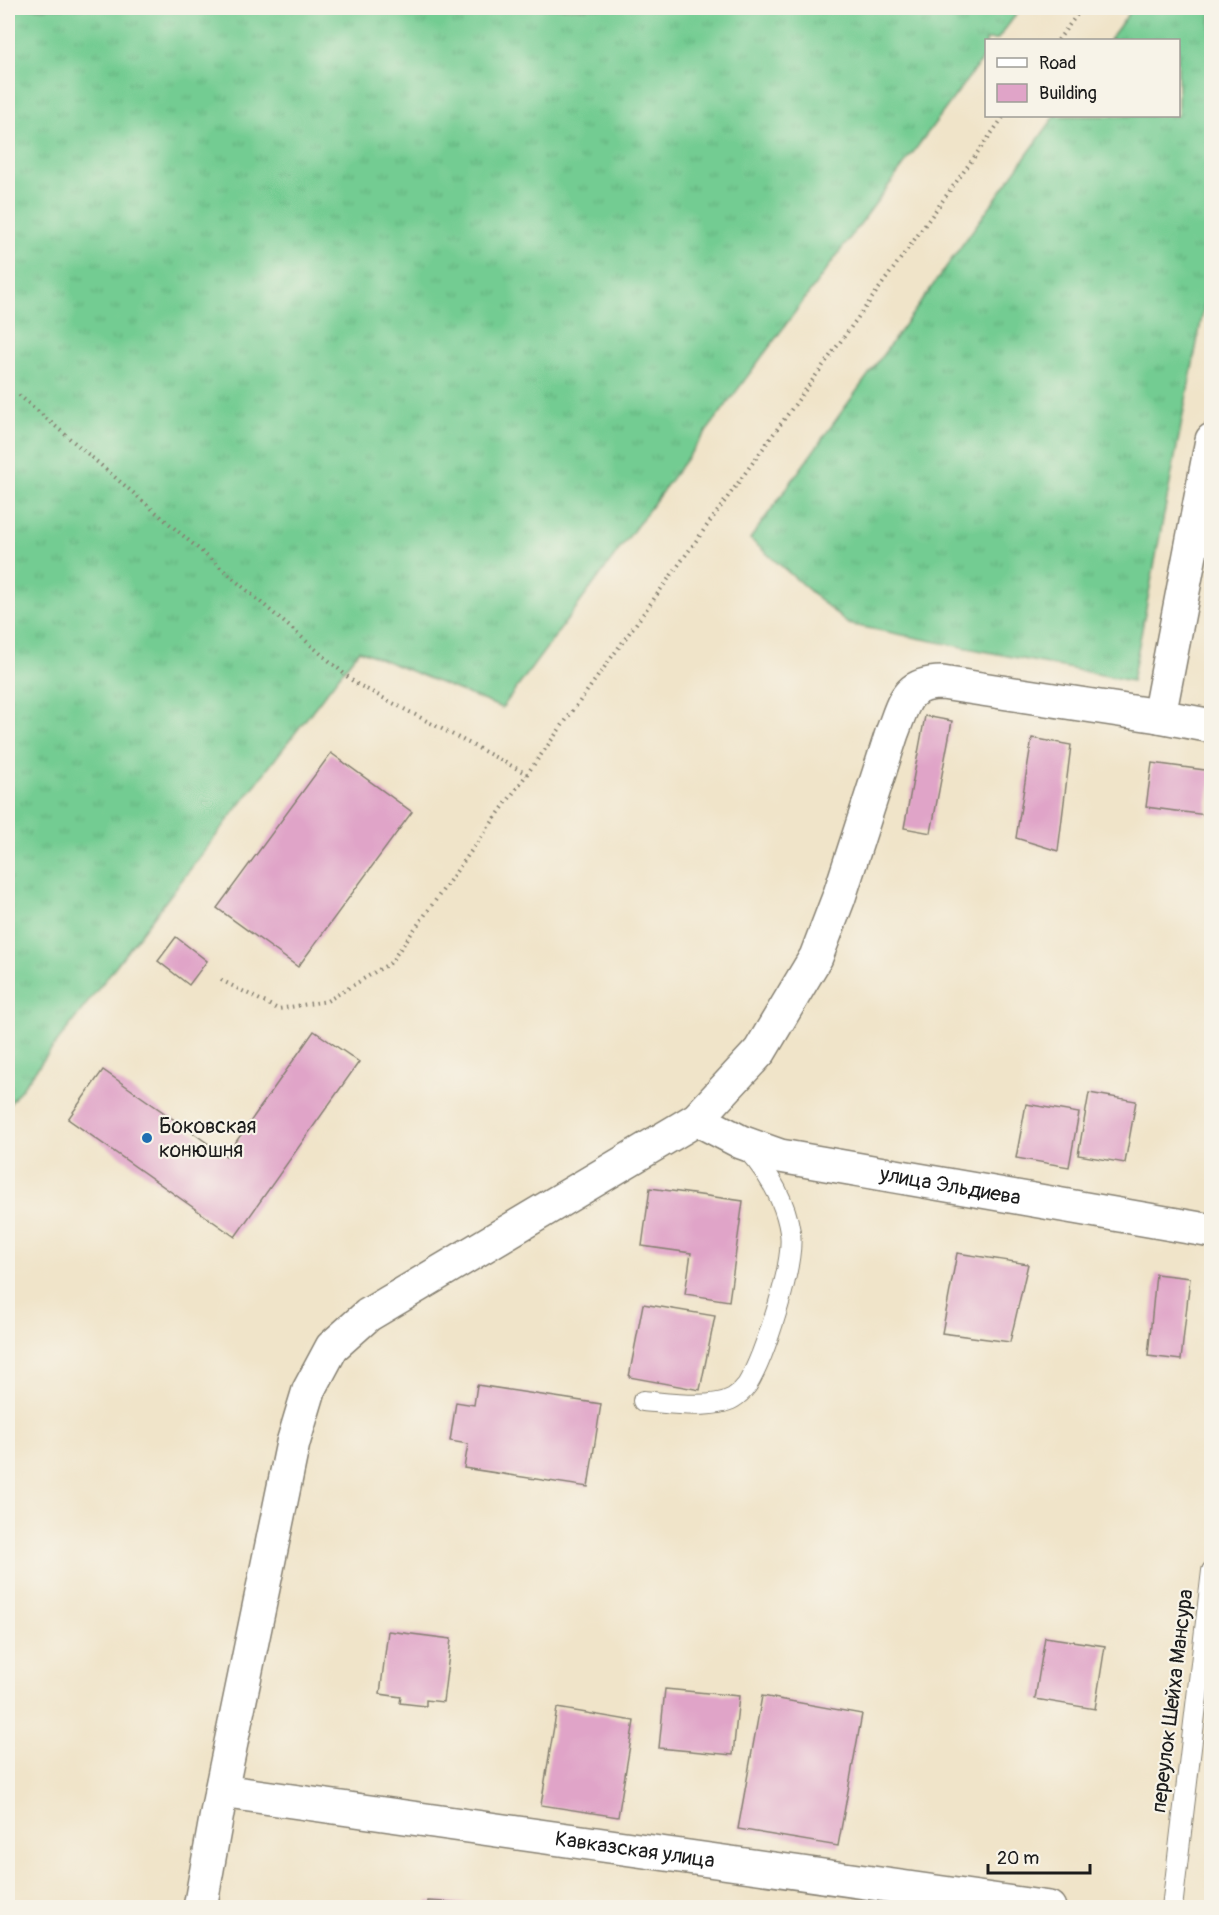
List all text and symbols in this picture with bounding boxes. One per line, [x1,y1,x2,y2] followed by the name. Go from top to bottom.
[985,39,1180,117] legend
[1039,52,1076,75] text: Road
[1039,82,1097,105] text: Building
[159,1113,256,1164] place label: Боковская конюшня
[140,1131,154,1145] marker: Боковская конюшня
[877,1160,1023,1212] street label: улица Эльдиева
[1145,1588,1200,1814] street label: переулок Шейха Мансура
[553,1825,716,1875] street label: Кавказская улица
[988,1837,1090,1875] scale bar
[997,1847,1039,1870] text: 20 m

